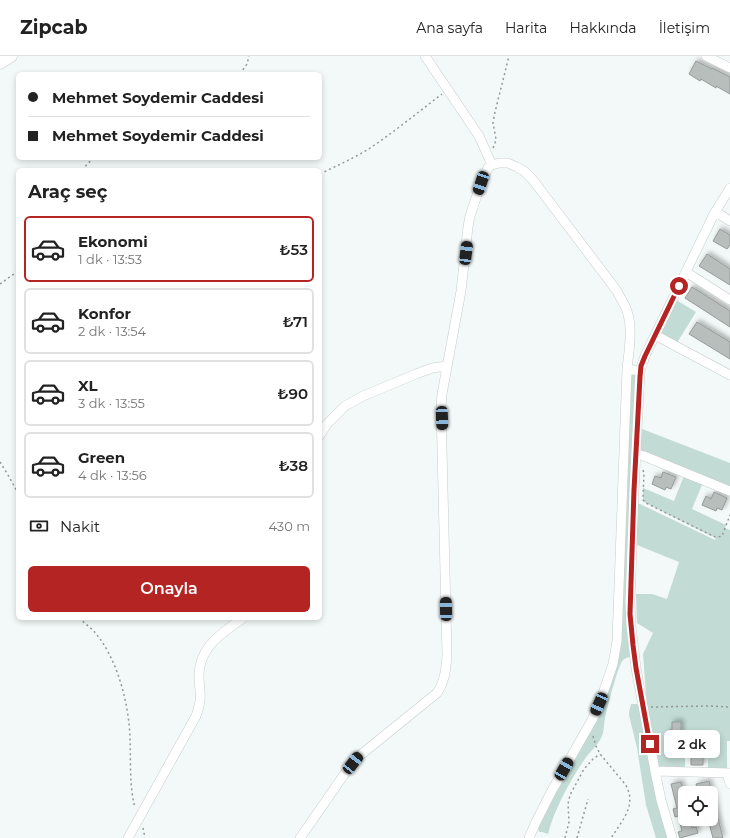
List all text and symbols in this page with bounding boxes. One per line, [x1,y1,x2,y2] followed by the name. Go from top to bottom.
[20,16,88,39] text: Zipcab
[416,19,483,37] text: Ana sayfa
[505,19,547,37] text: Harita
[569,19,637,37] text: Hakkında
[659,19,710,37] text: İletişim
[52,88,264,107] text: Mehmet Soydemir Caddesi
[52,126,264,145] text: Mehmet Soydemir Caddesi
[472,170,490,196] car
[28,181,107,203] text: Araç seç
[30,231,66,267] icon: car
[78,232,148,251] text: Ekonomi
[280,240,308,259] text: ₺53
[459,240,473,266] car
[78,251,142,267] text: 1 dk · 13:53
[670,277,688,295] route start
[30,303,66,339] icon: car
[78,304,131,323] text: Konfor
[283,312,308,331] text: ₺71
[78,323,146,339] text: 2 dk · 13:54
[30,375,66,411] icon: car
[78,376,97,395] text: XL
[278,384,308,403] text: ₺90
[78,395,145,411] text: 3 dk · 13:55
[436,406,448,430] car
[30,447,66,483] icon: car
[78,448,125,467] text: Green
[279,456,308,475] text: ₺38
[78,467,147,483] text: 4 dk · 13:56
[28,515,50,537] icon: cash
[60,517,100,536] text: Nakit
[268,518,310,534] text: 430 m
[28,566,310,612] button: Onayla
[440,597,452,621] car
[589,691,609,717] car
[664,730,720,758] callout: 2 dk
[641,735,659,753] route end
[678,736,706,752] text: 2 dk
[341,750,365,776] car
[553,756,575,782] car
[678,786,718,826] map controls
[678,786,718,826] button: locate

